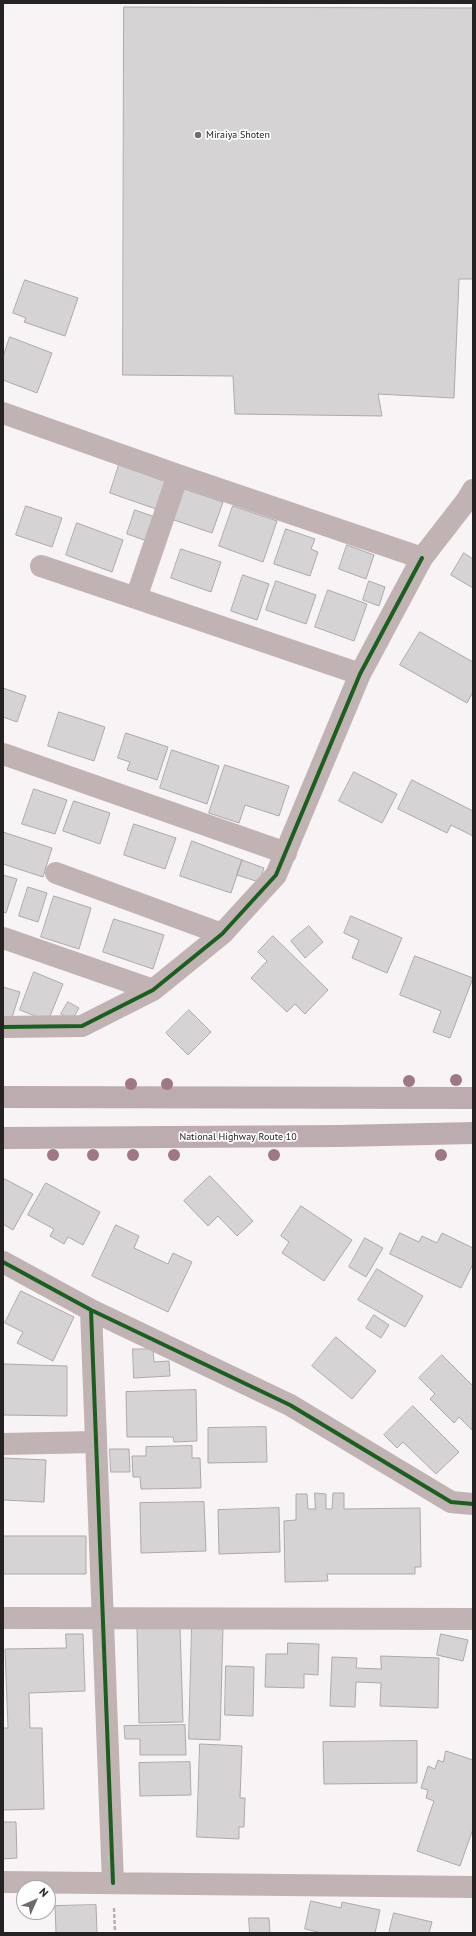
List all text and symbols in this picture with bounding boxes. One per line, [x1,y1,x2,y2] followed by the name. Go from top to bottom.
[206,129,270,141] place label: Miraiya Shoten
[193,130,203,140] marker: Miraiya Shoten
[179,1131,297,1143] street label: National Highway Route 10
[16,1880,56,1920] north arrow
[36,1885,51,1900] text: N

